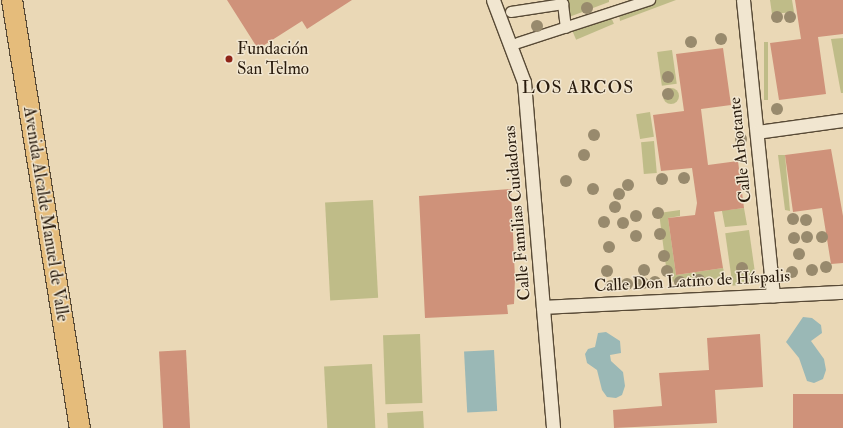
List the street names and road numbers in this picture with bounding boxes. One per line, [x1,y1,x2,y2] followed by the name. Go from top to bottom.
[724,96,756,204] street label: Calle Arbotante
[19,105,73,323] street label: Avenida Alcalde Manuel de Valle
[499,125,535,301] street label: Calle Familias Cuidadoras
[593,266,791,296] street label: Calle Don Latino de Híspalis

